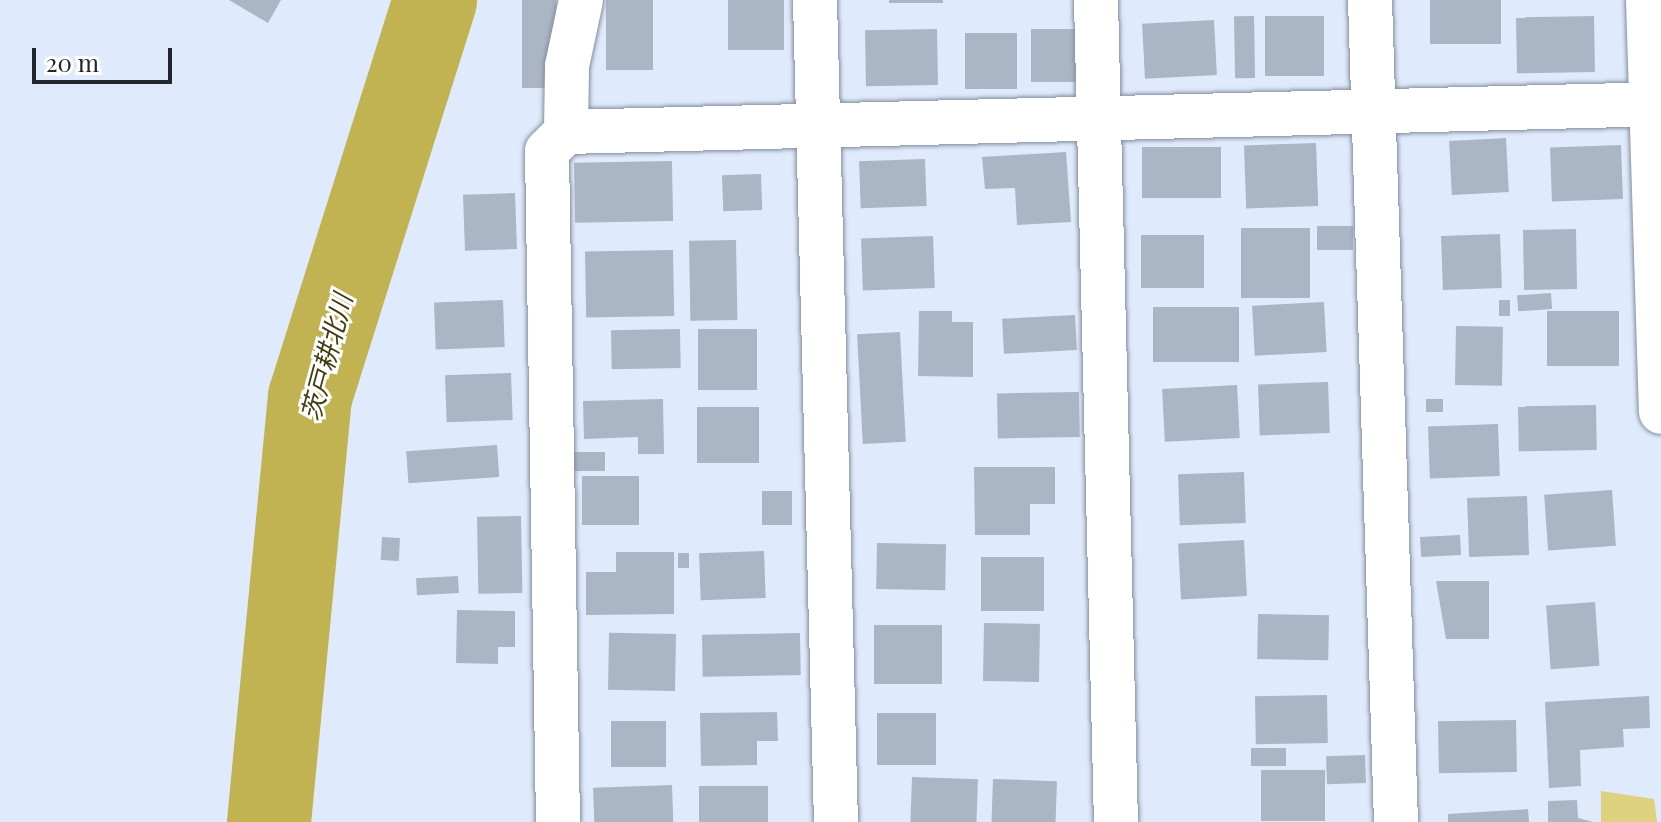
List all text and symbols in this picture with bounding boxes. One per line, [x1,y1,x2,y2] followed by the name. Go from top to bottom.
[36,32,176,82] scale bar
[46,46,99,78] text: 20 m
[294,290,358,424] water label: 茨戸耕北川

